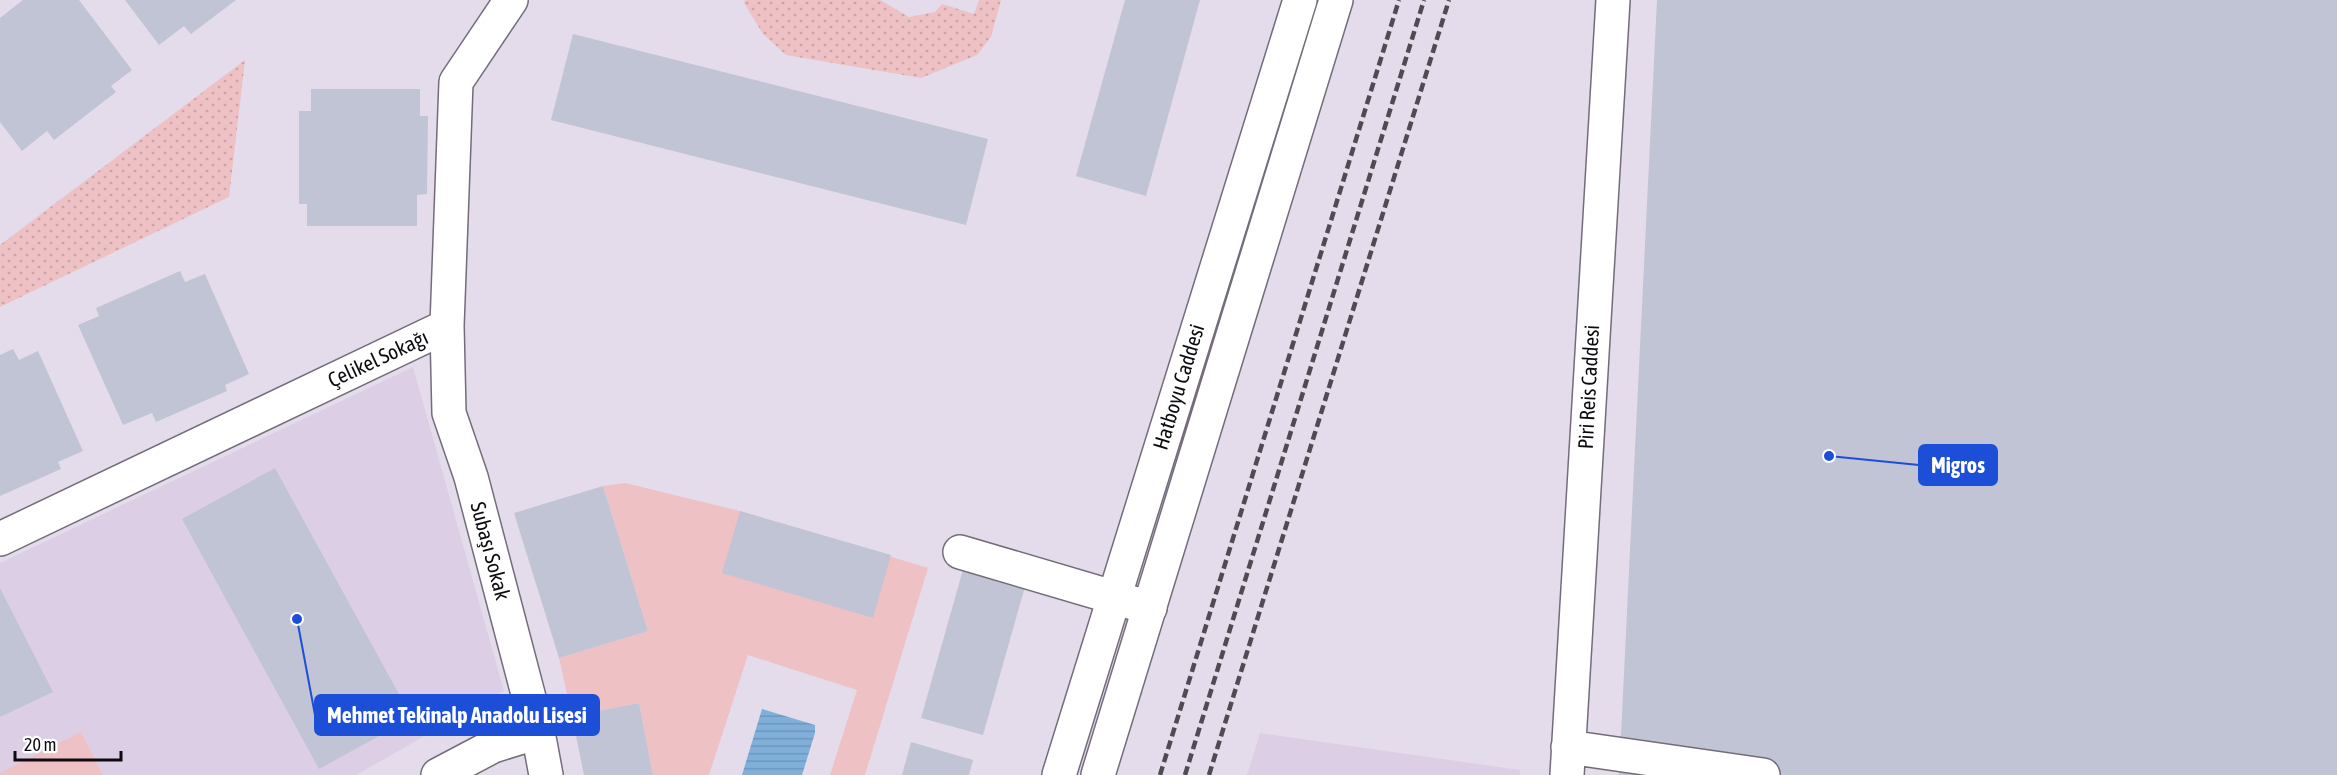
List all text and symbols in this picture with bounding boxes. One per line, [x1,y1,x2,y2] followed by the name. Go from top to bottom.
[1148,321,1209,452] street label: Hatboyu Caddesi
[324,324,431,392] street label: Çelikel Sokağı
[1573,324,1603,450] street label: Piri Reis Caddesi
[1919,445,1997,485] callout: Migros
[1931,452,1985,478] text: Migros
[466,499,516,603] street label: Subaşı Sokak
[315,695,599,735] callout: Mehmet Tekinalp Anadolu Lisesi
[327,702,587,728] text: Mehmet Tekinalp Anadolu Lisesi
[15,724,122,762] scale bar
[24,734,56,755] text: 20 m

